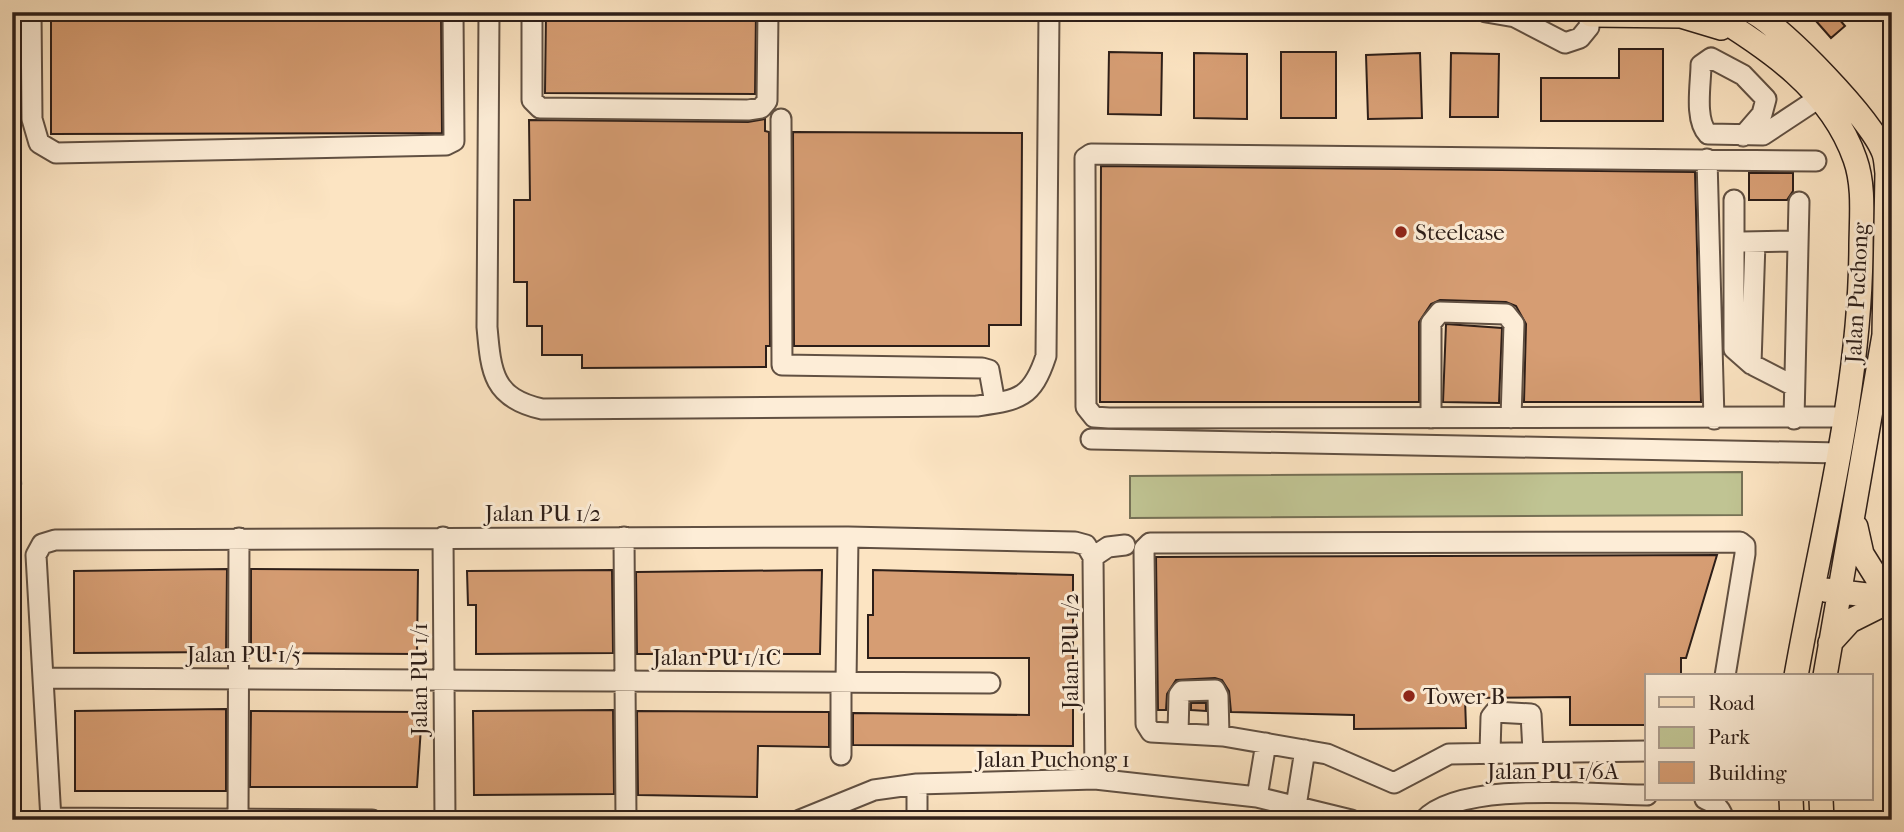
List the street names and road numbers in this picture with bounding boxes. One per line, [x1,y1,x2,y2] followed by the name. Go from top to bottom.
[1840,221,1874,366] street label: Jalan Puchong
[483,500,601,527] street label: Jalan PU 1/2
[1057,593,1084,711] street label: Jalan PU 1/2
[406,623,433,737] street label: Jalan PU 1/1
[185,641,301,668] street label: Jalan PU 1/5
[651,644,781,671] street label: Jalan PU 1/1C
[974,746,1130,773] street label: Jalan Puchong 1
[1485,758,1620,785] street label: Jalan PU 1/6A

